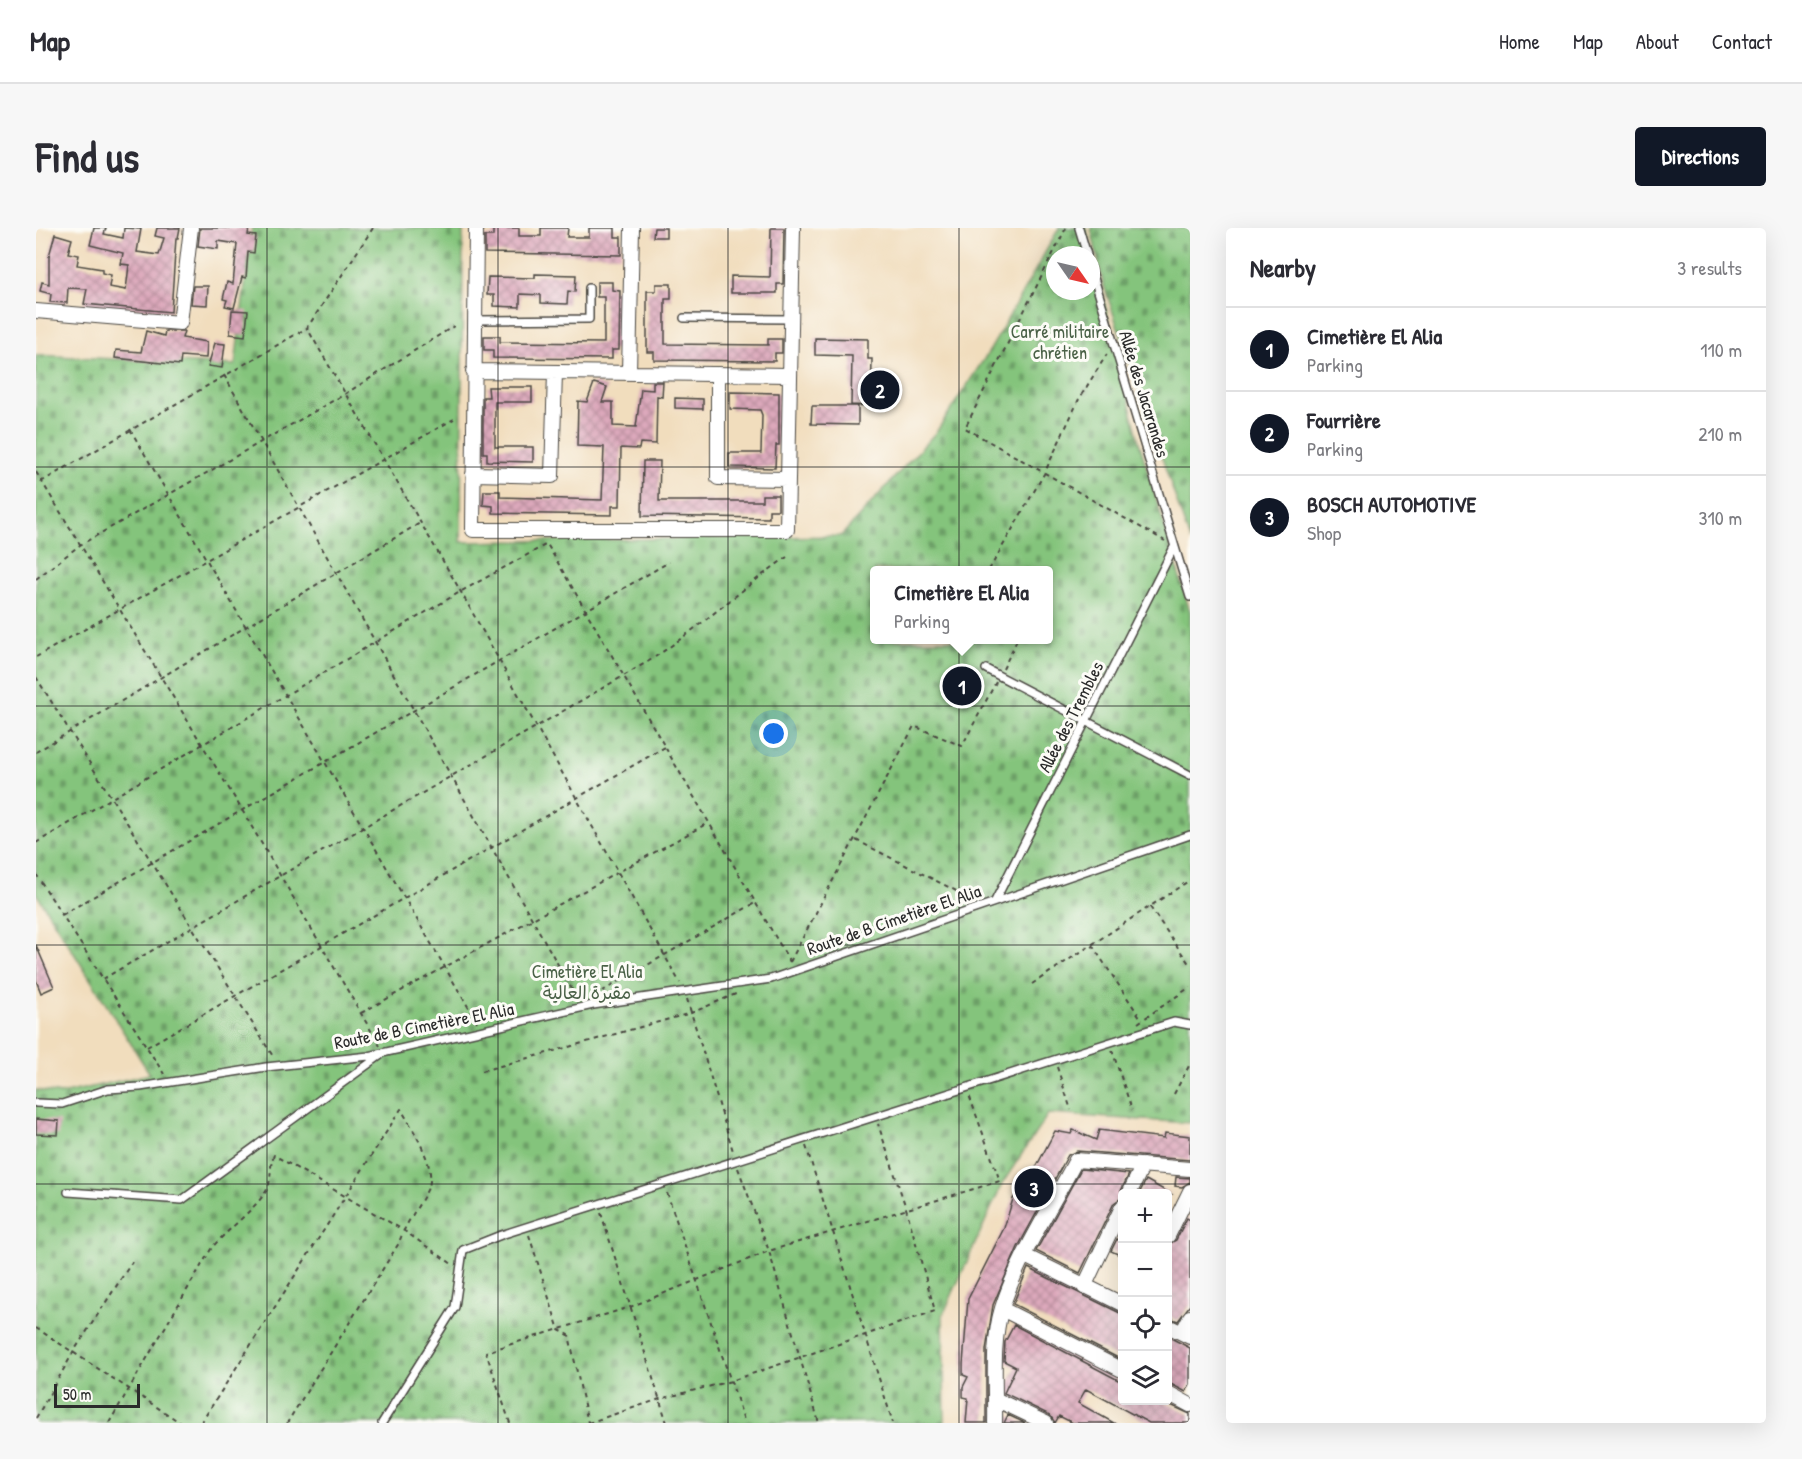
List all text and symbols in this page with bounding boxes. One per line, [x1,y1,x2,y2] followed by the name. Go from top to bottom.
[30,22,70,60] text: Map
[1499,27,1540,56] text: Home
[1573,27,1603,56] text: Map
[1636,27,1679,56] text: About
[1712,27,1772,56] text: Contact
[1635,127,1766,186] button: Directions
[36,128,139,185] text: Find us
[1046,246,1100,300] north arrow
[1250,250,1316,285] text: Nearby
[1677,254,1742,281] text: 3 results
[1011,319,1109,365] park label: Carré militaire chrétien
[1307,321,1442,351] text: Cimetière El Alia
[1113,327,1176,460] street label: Allée des Jacarandes
[1266,336,1273,363] text: 1
[1700,336,1742,363] text: 110 m
[1307,351,1363,378] text: Parking
[860,368,900,412] pin: 2
[1307,405,1381,435] text: Fourrière
[1265,420,1274,447] text: 2
[1698,420,1742,447] text: 210 m
[1307,435,1363,462] text: Parking
[1307,489,1476,519] text: BOSCH AUTOMOTIVE
[1265,504,1274,531] text: 3
[1699,504,1742,531] text: 310 m
[1307,519,1341,546] text: Shop
[870,566,1053,644] popup
[894,577,1029,607] text: Cimetière El Alia
[894,607,950,634] text: Parking
[1032,657,1109,776] street label: Allée des Trembles
[942,664,982,708] pin: 1
[759,719,788,748] your location
[804,878,984,961] street label: Route de B Cimetière El Alia
[532,959,642,1005] park label: Cimetière El Alia مقبرة العالية
[332,996,516,1055] street label: Route de B Cimetière El Alia
[1014,1166,1054,1210] pin: 3
[1118,1189,1172,1405] map controls
[1118,1189,1172,1243] button: +
[1118,1243,1172,1297] button: −
[1118,1297,1172,1351] button: locate
[1118,1351,1172,1405] button: layers
[54,1381,140,1408] scale bar
[63,1383,92,1405] text: 50 m

